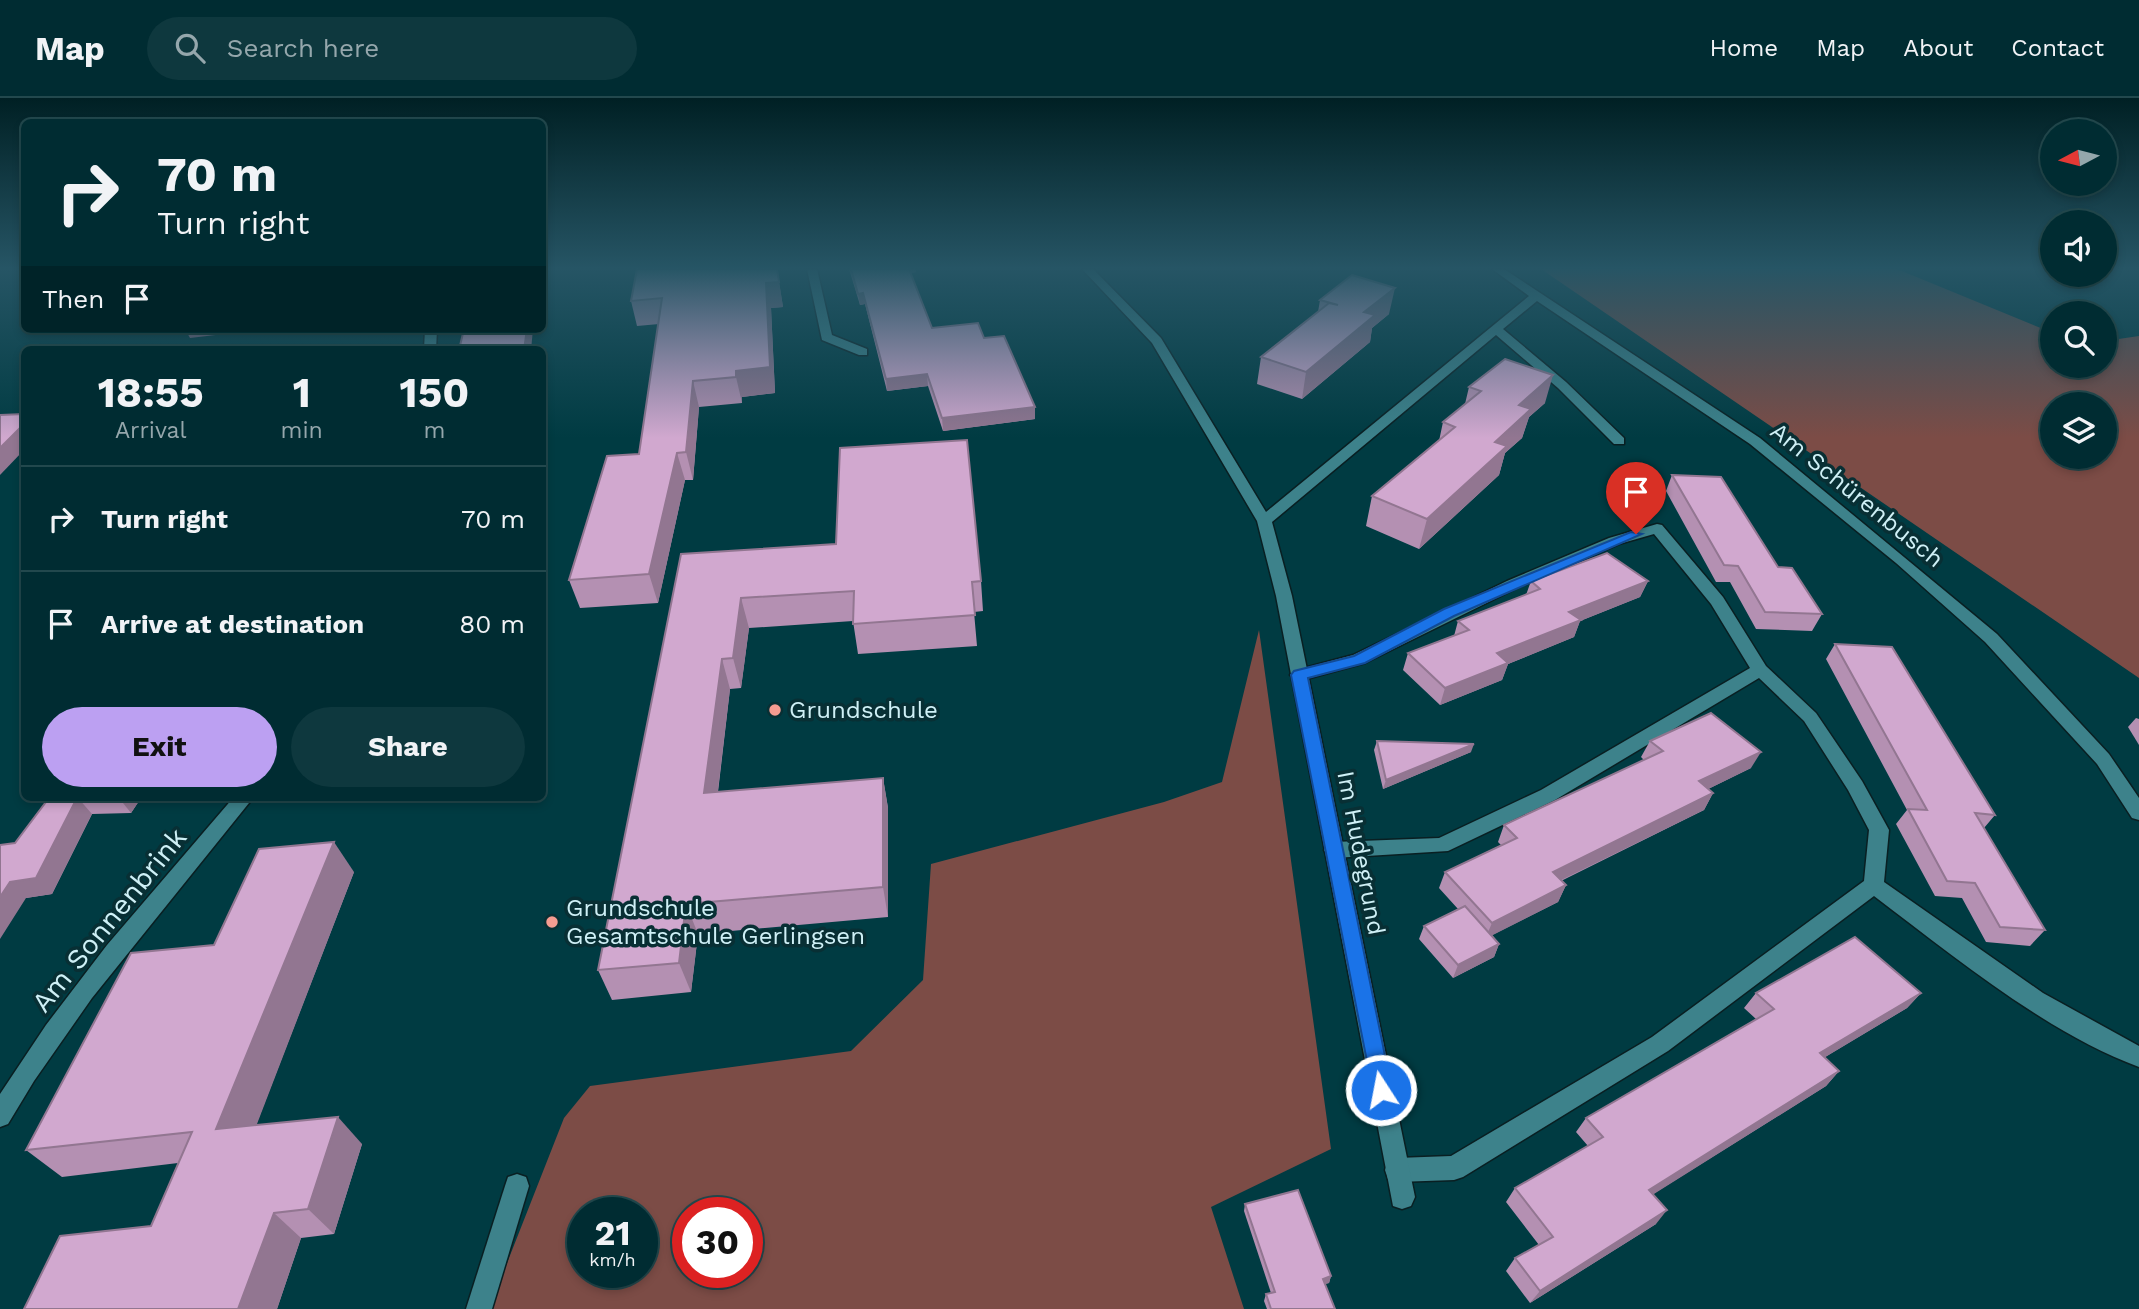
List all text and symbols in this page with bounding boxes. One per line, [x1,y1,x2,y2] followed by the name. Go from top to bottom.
[147,17,637,80] search box
[35,29,105,68] text: Map
[171,29,209,67] icon: search
[227,33,379,63] text: Search here
[1710,34,1778,62] text: Home
[1816,34,1865,62] text: Map
[1903,34,1973,62] text: About
[2011,34,2104,62] text: Contact
[2040,119,2118,196] north arrow
[2040,119,2117,469] map controls
[157,145,277,203] text: 70 m
[42,147,133,238] icon: right
[157,204,309,242] text: Turn right
[2040,210,2117,287] button: sound
[118,280,156,318] icon: arrive
[42,284,104,314] text: Then
[2040,301,2117,378] button: search
[98,368,204,417] text: 18:55
[293,368,311,417] text: 1
[400,368,469,417] text: 150
[2040,392,2117,469] button: layers
[115,417,187,444] text: Arrival
[281,417,323,444] text: min
[423,417,445,444] text: m
[1765,417,1949,573] street label: Am Schürenbusch
[1606,462,1666,534] pin
[1617,473,1655,511] icon: arrive
[42,500,80,538] icon: right
[101,504,228,534] text: Turn right
[461,504,525,534] text: 70 m
[42,605,80,643] icon: arrive
[101,609,364,639] text: Arrive at destination
[459,609,525,639] text: 80 m
[789,696,938,724] place label: Grundschule
[767,702,783,718] marker: Grundschule
[42,707,277,787] button: Exit
[291,707,525,787] button: Share
[1331,769,1391,937] street label: Im Hudegrund
[25,821,193,1019] street label: Am Sonnenbrink
[566,894,865,950] place label: Grundschule Gesamtschule Gerlingsen
[544,914,560,930] marker: Grundschule Gesamtschule Gerlingsen
[1344,1053,1418,1127] position arrow
[672,1197,763,1288] speed limit sign: 30
[595,1212,630,1254] text: 21
[589,1249,636,1270] text: km/h

